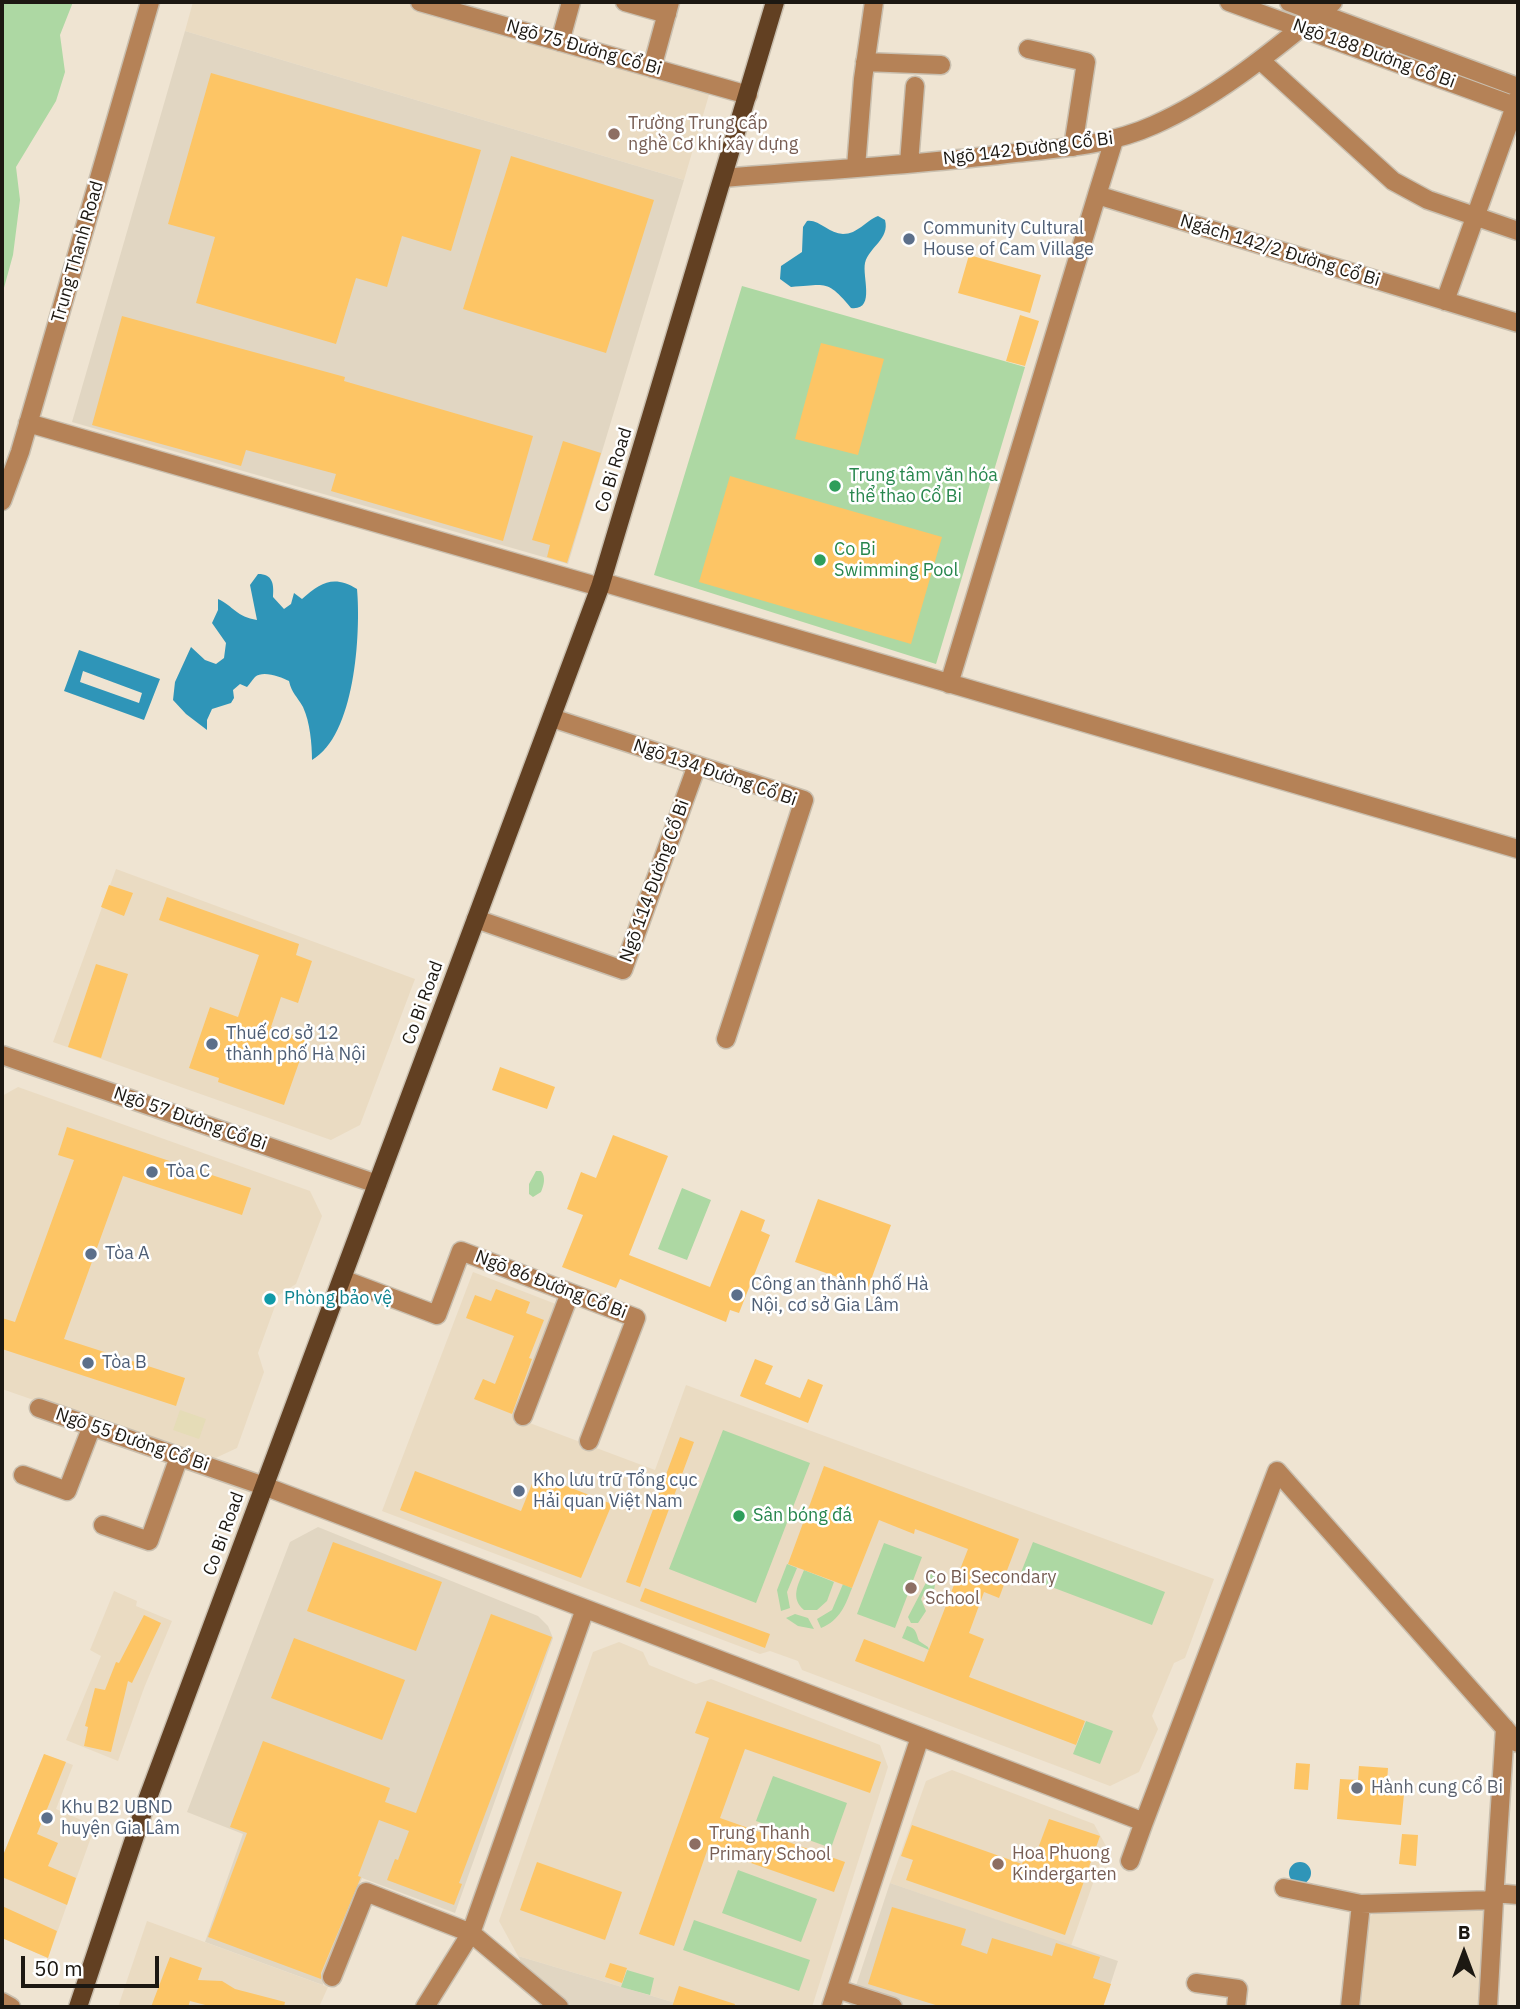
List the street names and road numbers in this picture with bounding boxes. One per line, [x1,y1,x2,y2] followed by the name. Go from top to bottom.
[1290,15,1458,93] street label: Ngõ 188 Đường Cổ Bi
[504,16,664,80] street label: Ngõ 75 Đường Cổ Bi
[942,128,1114,170] street label: Ngõ 142 Đường Cổ Bi
[47,179,109,325] street label: Trung Thanh Road
[1177,210,1383,292] street label: Ngách 142/2 Đường Cổ Bi
[591,425,637,515] street label: Co Bi Road
[631,735,799,811] street label: Ngõ 134 Đường Cổ Bi
[616,797,694,965] street label: Ngõ 114 Đường Cổ Bi
[398,958,448,1048] street label: Co Bi Road
[111,1083,269,1155] street label: Ngõ 57 Đường Cổ Bi
[472,1246,630,1324] street label: Ngõ 86 Đường Cổ Bi
[53,1404,211,1476] street label: Ngõ 55 Đường Cổ Bi
[199,1489,249,1579] street label: Co Bi Road

